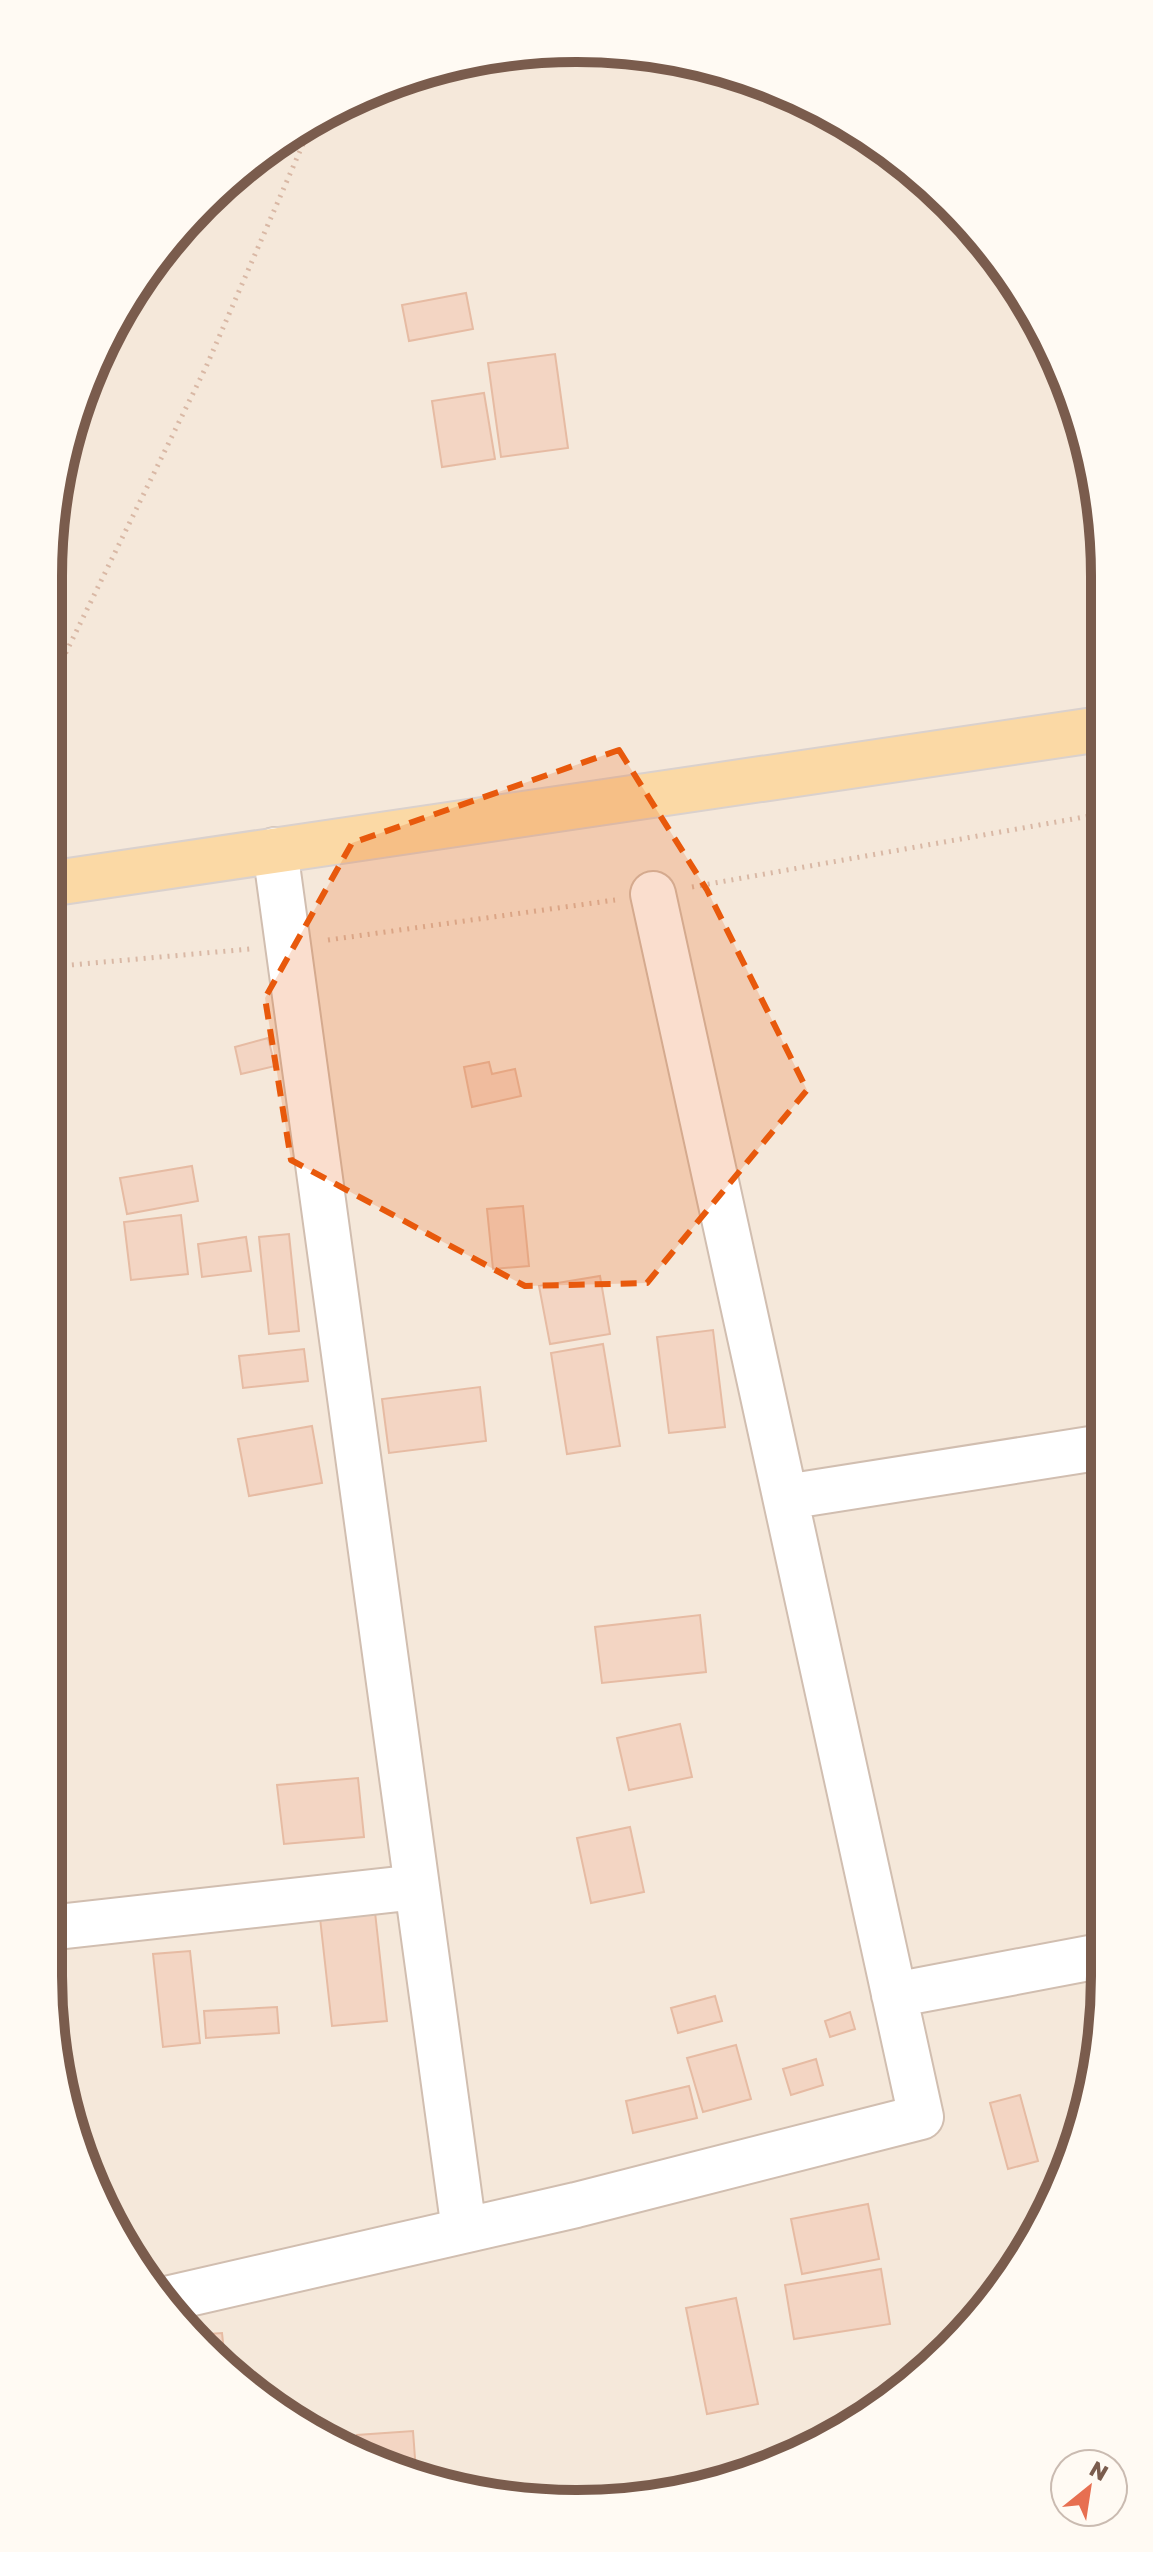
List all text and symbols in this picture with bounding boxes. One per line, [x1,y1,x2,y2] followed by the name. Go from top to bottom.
[1049,2448,1129,2528] north arrow
[1085,2454,1113,2486] text: N

